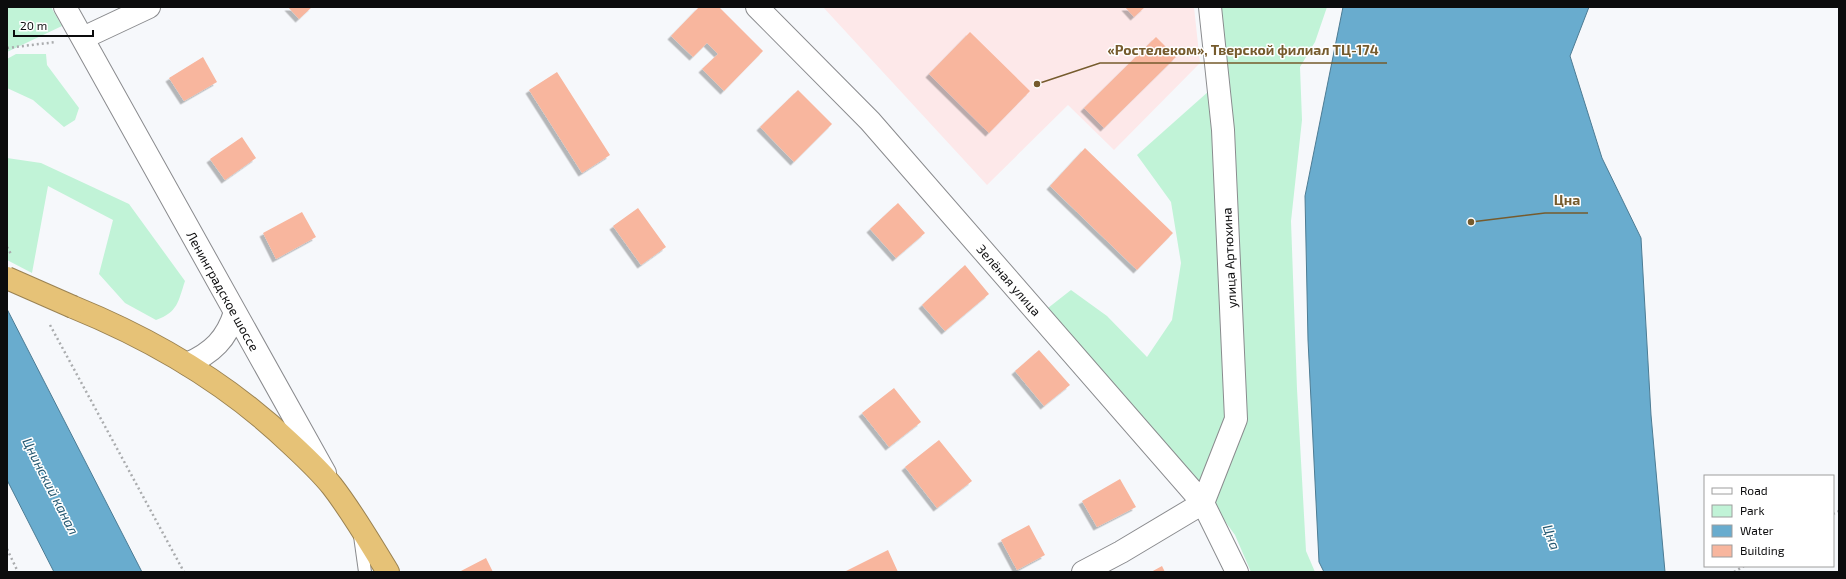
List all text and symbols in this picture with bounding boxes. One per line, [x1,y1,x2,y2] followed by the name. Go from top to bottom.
[14,12,93,38] scale bar
[20,18,47,32] text: 20 m
[1100,37,1387,63] callout: «Ростелеком», Тверской филиал ТЦ-174
[1107,41,1379,58] text: «Ростелеком», Тверской филиал ТЦ-174
[1545,187,1588,213] callout: Цна
[1554,191,1580,208] text: Цна
[1218,207,1240,309] street label: улица Артюхина
[183,228,263,354] street label: Ленинградское шоссе
[974,241,1044,319] street label: Зелёная улица
[19,435,83,537] water label: Цнинский канал
[1704,475,1834,567] legend
[1740,483,1768,497] text: Road
[1740,503,1765,517] text: Park
[1540,522,1564,552] water label: Цна
[1740,523,1774,537] text: Water
[1740,543,1785,557] text: Building

